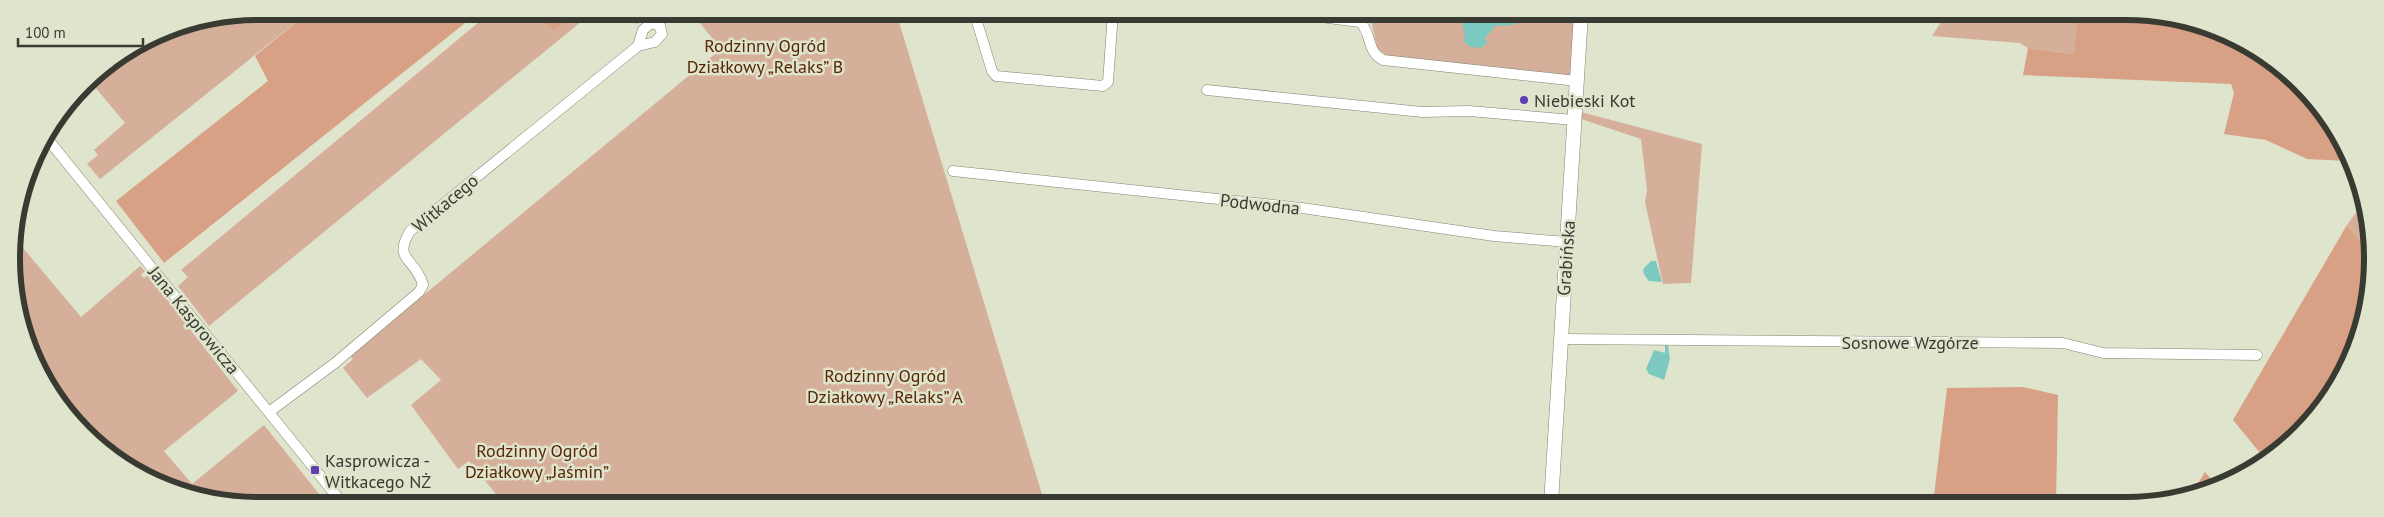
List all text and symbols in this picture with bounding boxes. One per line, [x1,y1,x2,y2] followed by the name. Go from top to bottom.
[18,15,142,47] scale bar
[25,23,66,42] text: 100 m
[687,34,843,78] park label: Rodzinny Ogród Działkowy „Relaks” B
[1534,89,1635,112] place label: Niebieski Kot
[1518,94,1530,106] marker: Niebieski Kot
[407,169,483,237] street label: Witkacego
[1219,188,1301,220] street label: Podwodna
[1552,219,1580,297] street label: Grabińska
[143,260,245,379] street label: Jana Kasprowicza
[1841,331,1979,354] street label: Sosnowe Wzgórze
[807,364,963,408] park label: Rodzinny Ogród Działkowy „Relaks” A
[465,439,609,483] park label: Rodzinny Ogród Działkowy „Jaśmin”
[325,449,431,493] place label: Kasprowicza - Witkacego NŻ
[309,464,321,476] marker: Kasprowicza - Witkacego NŻ

